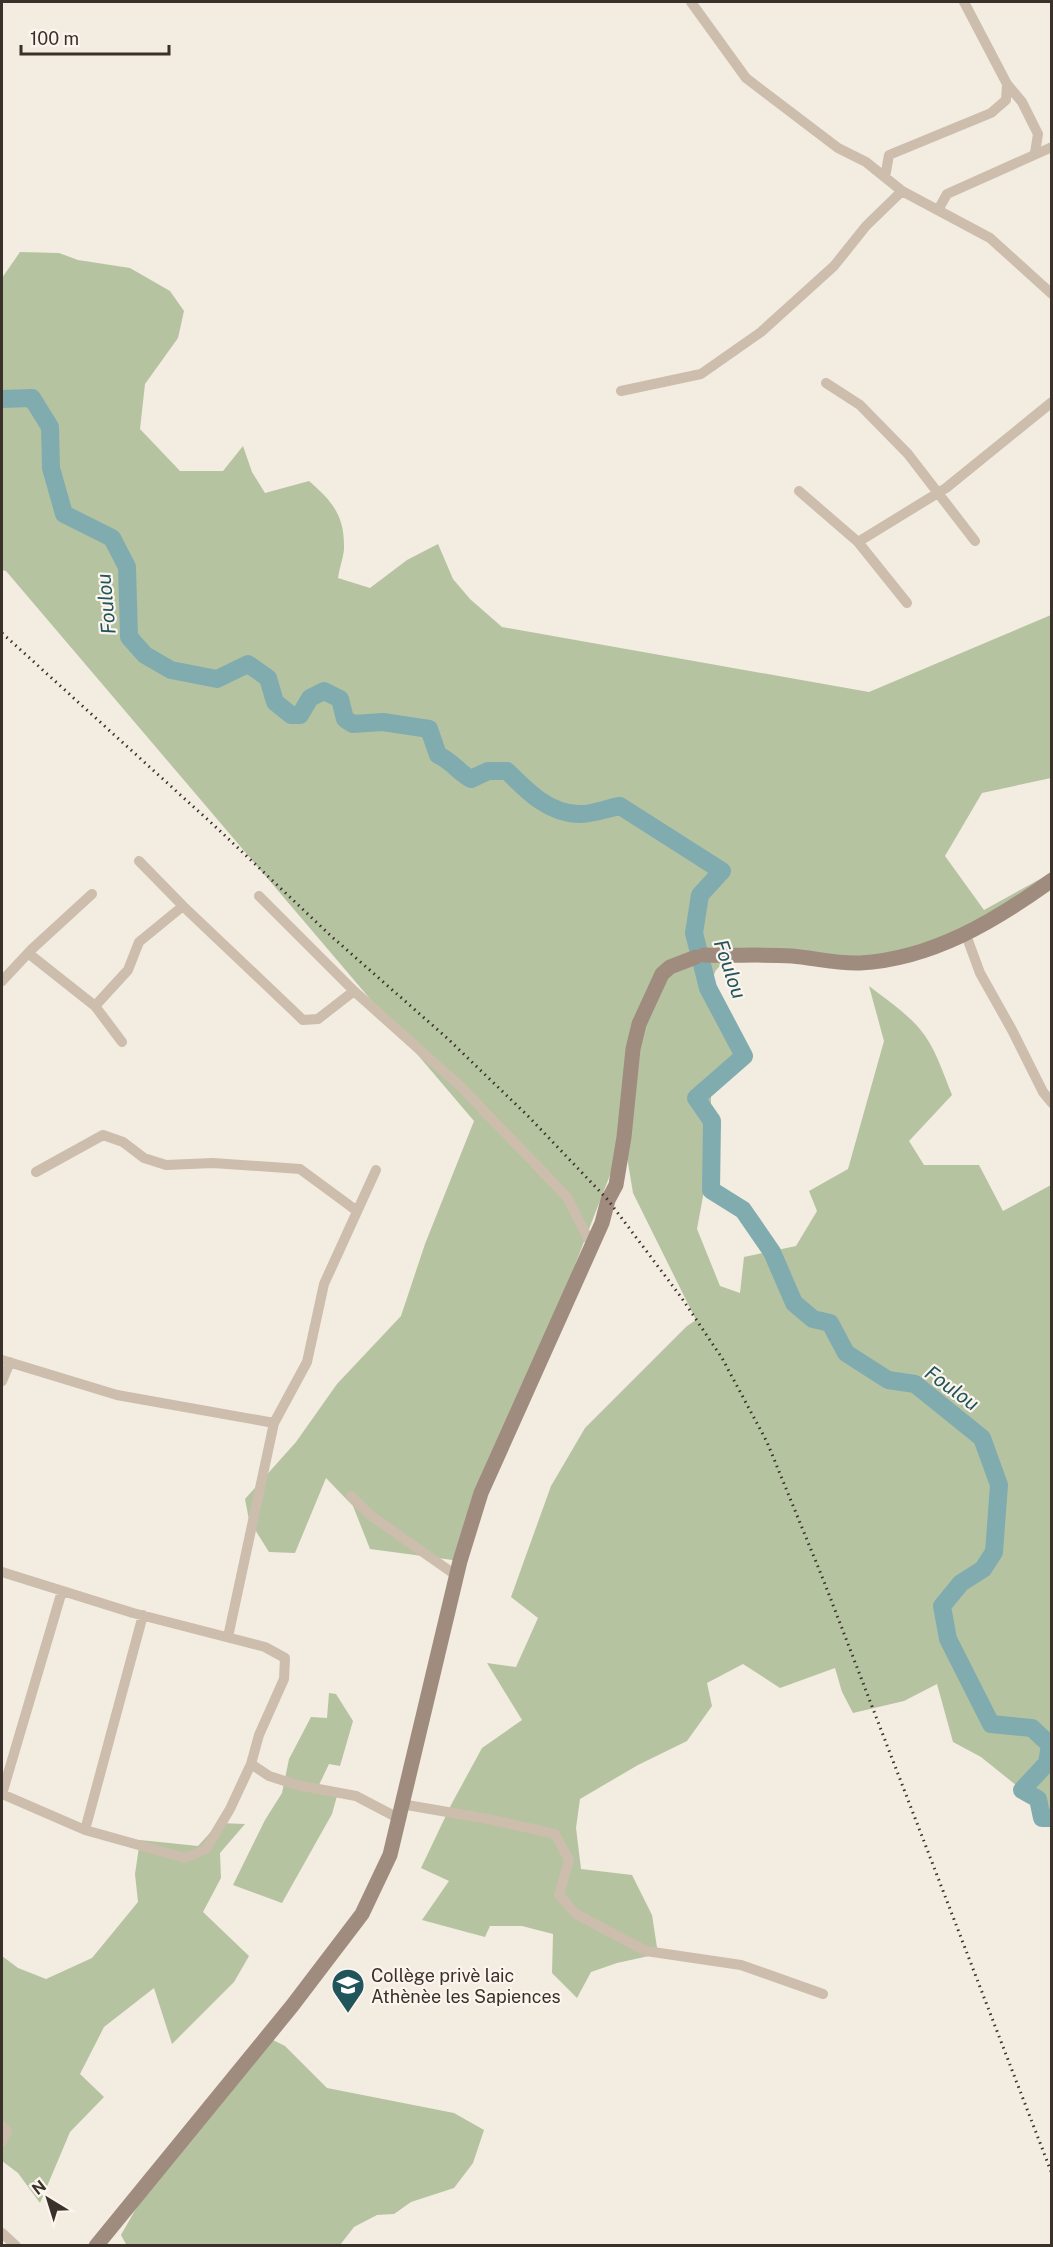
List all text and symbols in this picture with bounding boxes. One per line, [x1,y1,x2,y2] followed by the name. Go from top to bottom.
[21,18,170,56] scale bar
[30,28,79,49] text: 100 m
[91,573,121,635] water label: Foulou
[709,936,751,1002] water label: Foulou
[920,1360,984,1416] water label: Foulou
[371,1965,561,2007] place label: Collège privè laic Athènèe les Sapiences
[330,1967,366,2014] school or university icon: Collège privè laic Athènèe les Sapiences
[18,2169,78,2229] north arrow
[28,2176,50,2199] text: N

